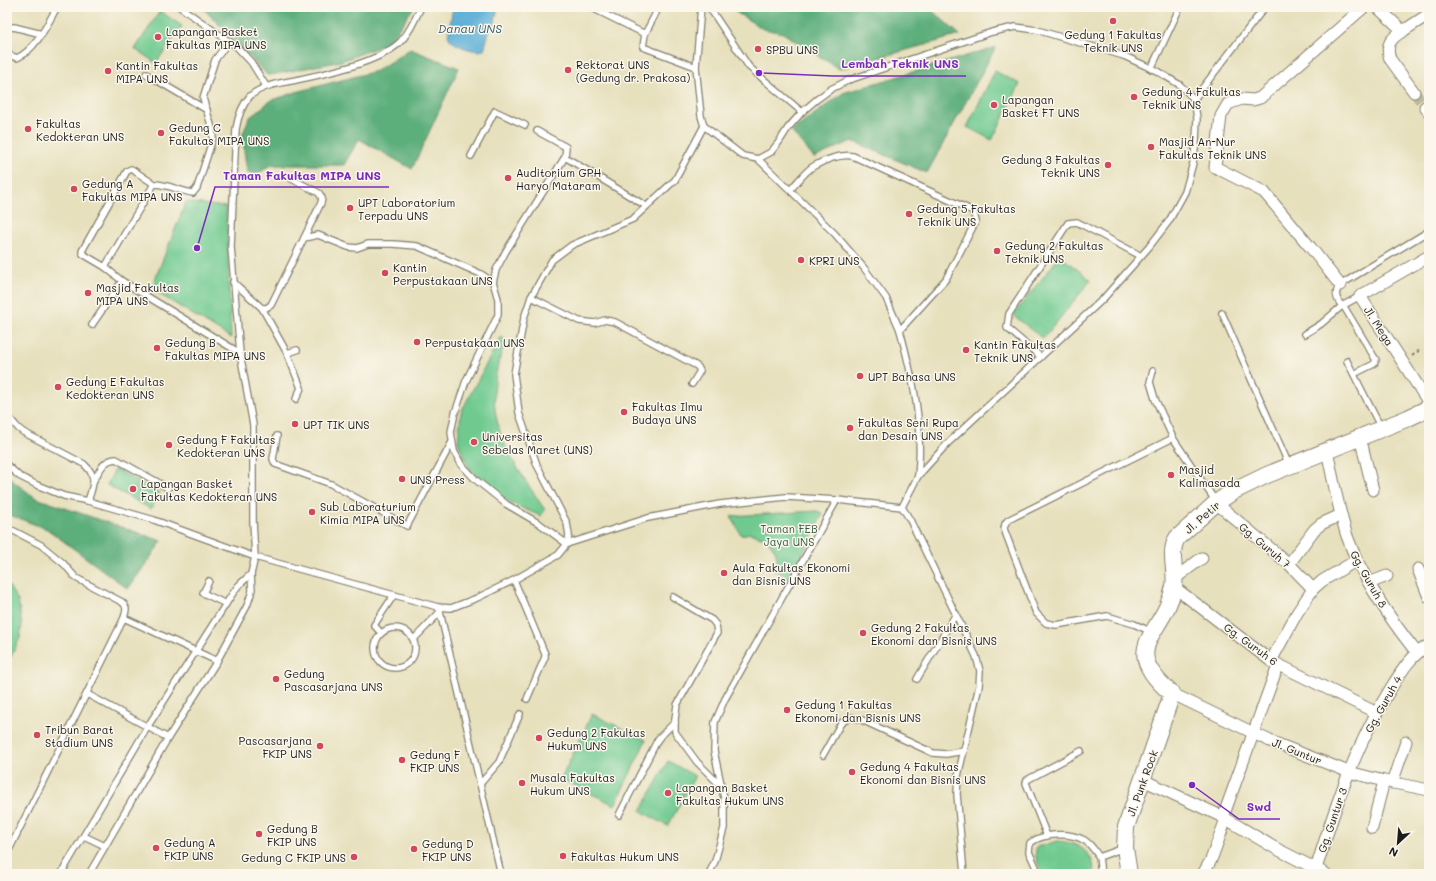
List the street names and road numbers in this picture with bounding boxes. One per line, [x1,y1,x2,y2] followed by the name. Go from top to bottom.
[1361,303,1397,349] street label: Jl. Mega
[1181,497,1223,537] street label: Jl. Petir
[1236,519,1294,571] street label: Gg. Guruh 7
[1347,548,1391,611] street label: Gg. Guruh 8
[1221,619,1281,669] street label: Gg. Guruh 6
[1361,672,1405,735] street label: Gg. Guruh 4
[1270,734,1324,768] street label: Jl. Guntur
[1123,748,1161,818] street label: Jl. Punk Rock
[1314,785,1350,855] street label: Gg. Guntur 3

